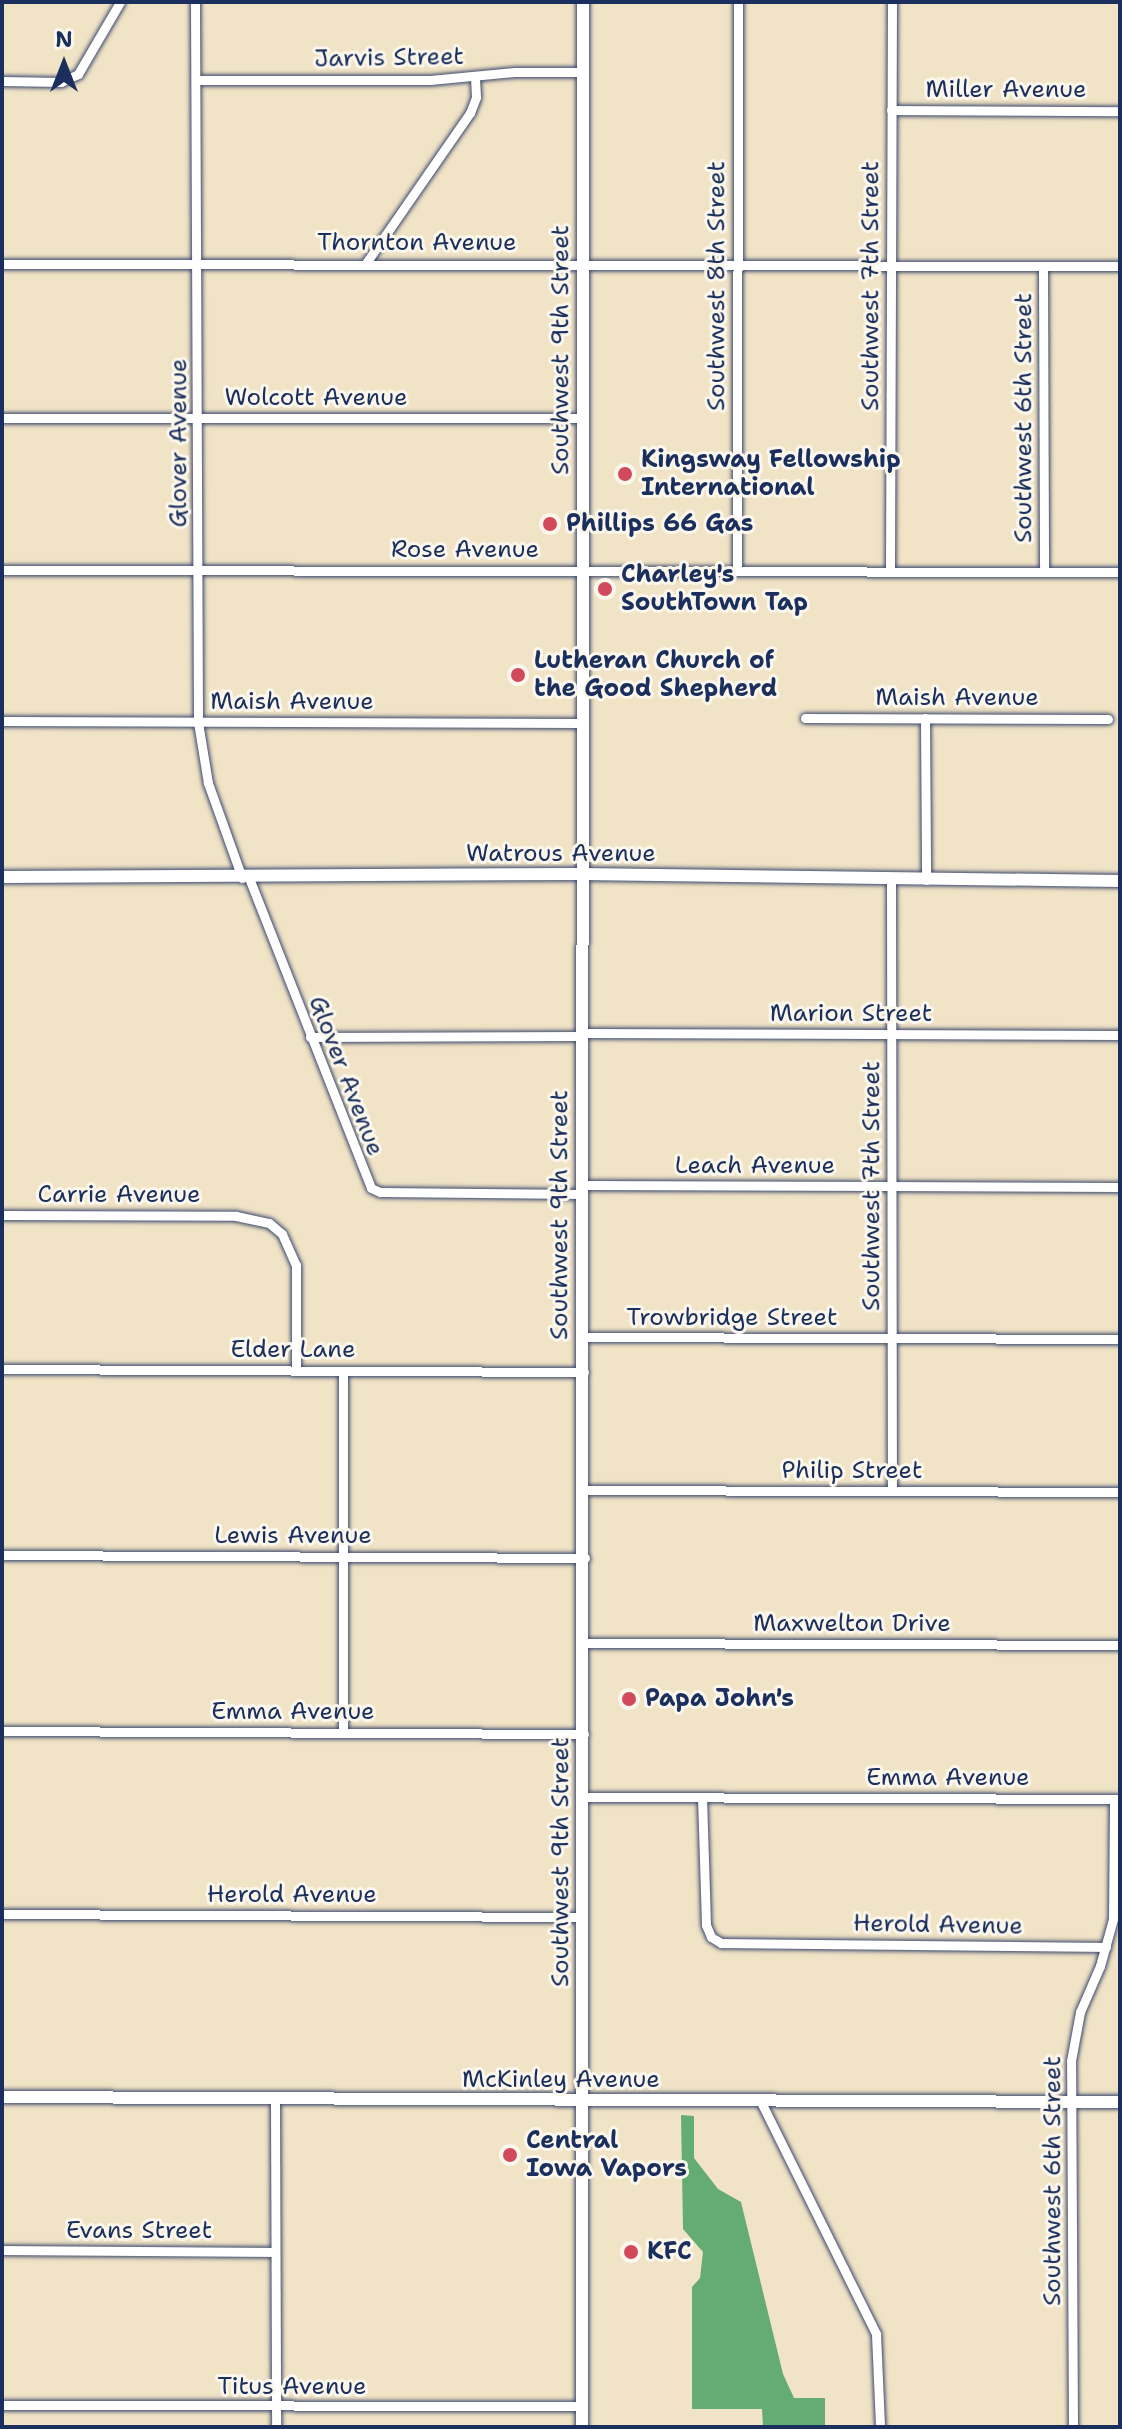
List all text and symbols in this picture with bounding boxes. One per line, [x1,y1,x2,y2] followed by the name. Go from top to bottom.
[24,24,104,104] north arrow
[55,25,73,54] text: N
[314,42,464,74] street label: Jarvis Street
[925,76,1087,104] street label: Miller Avenue
[703,161,731,411] street label: Southwest 8th Street
[857,161,885,411] street label: Southwest 7th Street
[547,225,575,475] street label: Southwest 9th Street
[317,229,517,257] street label: Thornton Avenue
[1010,293,1038,543] street label: Southwest 6th Street
[165,359,193,527] street label: Glover Avenue
[225,384,407,412] street label: Wolcott Avenue
[641,446,901,502] place label: Kingsway Fellowship International
[616,465,634,483] marker: Kingsway Fellowship International
[566,510,754,538] place label: Phillips 66 Gas
[541,515,559,533] marker: Phillips 66 Gas
[391,536,539,564] street label: Rose Avenue
[621,561,808,617] place label: Charley's SouthTown Tap
[596,580,614,598] marker: Charley's SouthTown Tap
[534,647,777,703] place label: Lutheran Church of the Good Shepherd
[509,666,527,684] marker: Lutheran Church of the Good Shepherd
[875,684,1039,712] street label: Maish Avenue
[210,688,374,716] street label: Maish Avenue
[466,840,656,868] street label: Watrous Avenue
[302,992,390,1160] street label: Glover Avenue
[770,1000,932,1028] street label: Marion Street
[858,1061,886,1311] street label: Southwest 7th Street
[546,1090,574,1340] street label: Southwest 9th Street
[675,1152,835,1180] street label: Leach Avenue
[38,1181,200,1209] street label: Carrie Avenue
[627,1304,837,1332] street label: Trowbridge Street
[230,1336,356,1364] street label: Elder Lane
[782,1457,922,1485] street label: Philip Street
[214,1522,372,1550] street label: Lewis Avenue
[753,1610,951,1638] street label: Maxwelton Drive
[645,1685,794,1713] place label: Papa John's
[620,1690,638,1708] marker: Papa John's
[211,1698,375,1726] street label: Emma Avenue
[547,1737,575,1987] street label: Southwest 9th Street
[866,1764,1030,1792] street label: Emma Avenue
[207,1881,377,1909] street label: Herold Avenue
[853,1909,1023,1941] street label: Herold Avenue
[1039,2056,1067,2306] street label: Southwest 6th Street
[462,2066,660,2094] street label: McKinley Avenue
[526,2127,687,2183] place label: Central Iowa Vapors
[501,2146,519,2164] marker: Central Iowa Vapors
[66,2217,212,2245] street label: Evans Street
[647,2238,692,2266] place label: KFC
[622,2243,640,2261] marker: KFC
[217,2373,367,2401] street label: Titus Avenue

